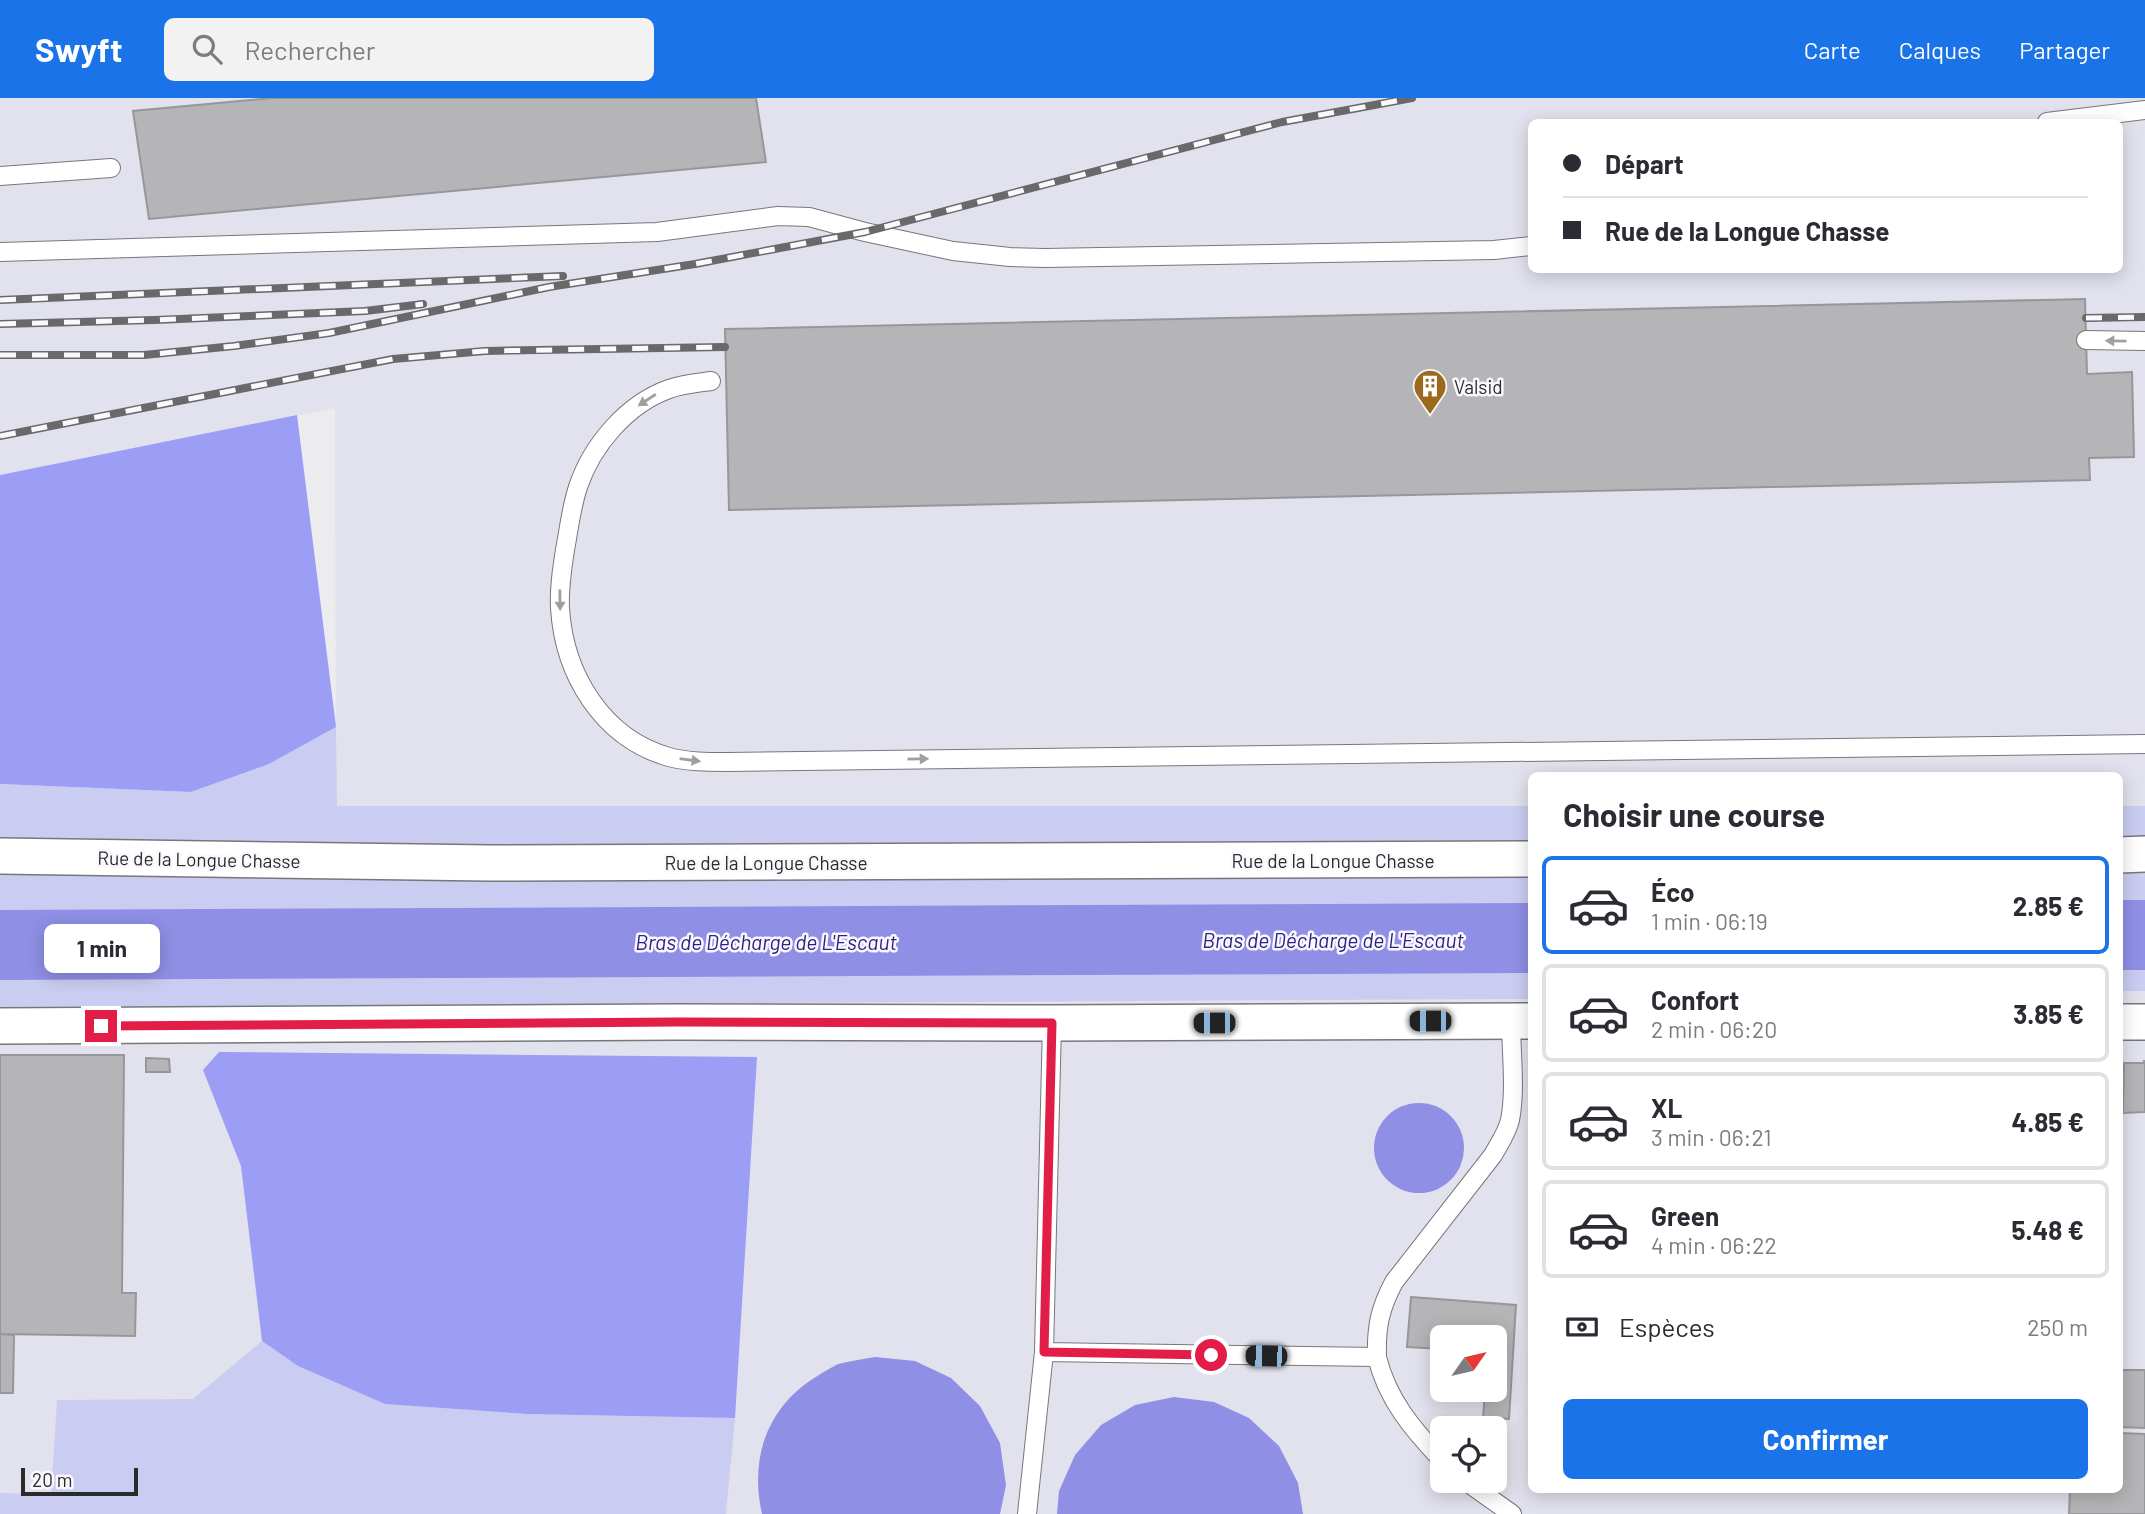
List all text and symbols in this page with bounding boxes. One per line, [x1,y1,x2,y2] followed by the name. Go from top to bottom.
[164,18,654,81] search box
[35,29,122,69] text: Swyft
[188,30,226,68] icon: search
[244,34,375,65] text: Rechercher
[1804,35,1861,64] text: Carte
[1899,35,1981,64] text: Calques
[2019,35,2110,64] text: Partager
[1605,148,1684,179] text: Départ
[1605,215,1889,246] text: Rue de la Longue Chasse
[2104,335,2126,346] one-way arrow
[1411,367,1449,416] building icon: Valsid
[1454,375,1503,398] place label: Valsid
[638,393,656,407] one-way arrow
[554,589,566,611] one-way arrow
[907,753,929,765] one-way arrow
[680,755,702,766] one-way arrow
[1563,795,1825,833] text: Choisir une course
[97,846,301,872] street label: Rue de la Longue Chasse
[1231,849,1435,872] street label: Rue de la Longue Chasse
[664,851,868,874] street label: Rue de la Longue Chasse
[1567,874,1630,937] icon: car
[1651,876,1694,907] text: Éco
[2013,890,2084,921] text: 2.85 €
[1651,907,1768,935] text: 1 min · 06:19
[43,925,159,974] callout: 1 min
[1202,927,1464,952] water label: Bras de Décharge de L'Escaut
[635,929,897,954] water label: Bras de Décharge de L'Escaut
[77,934,127,962] text: 1 min
[1567,982,1630,1045] icon: car
[1651,984,1739,1015] text: Confort
[2013,998,2084,1029] text: 3.85 €
[85,1010,117,1042] route end
[1410,1011,1452,1032] car
[1194,1013,1236,1034] car
[1651,1015,1777,1043] text: 2 min · 06:20
[1567,1090,1630,1153] icon: car
[1651,1092,1682,1123] text: XL
[2011,1106,2084,1137] text: 4.85 €
[1651,1123,1771,1151] text: 3 min · 06:21
[1567,1198,1630,1261] icon: car
[1651,1200,1719,1231] text: Green
[2011,1214,2084,1245] text: 5.48 €
[1651,1231,1777,1259] text: 4 min · 06:22
[1563,1308,1601,1346] icon: cash
[1619,1311,1715,1342] text: Espèces
[2027,1313,2088,1341] text: 250 m
[1430,1325,1507,1402] north arrow
[1430,1325,1507,1493] map controls
[1195,1339,1227,1371] route start
[1245,1345,1288,1367] car
[1563,1399,2088,1479] button: Confirmer
[1430,1416,1507,1493] button: locate
[21,1465,138,1497] scale bar
[32,1468,72,1491] text: 20 m

